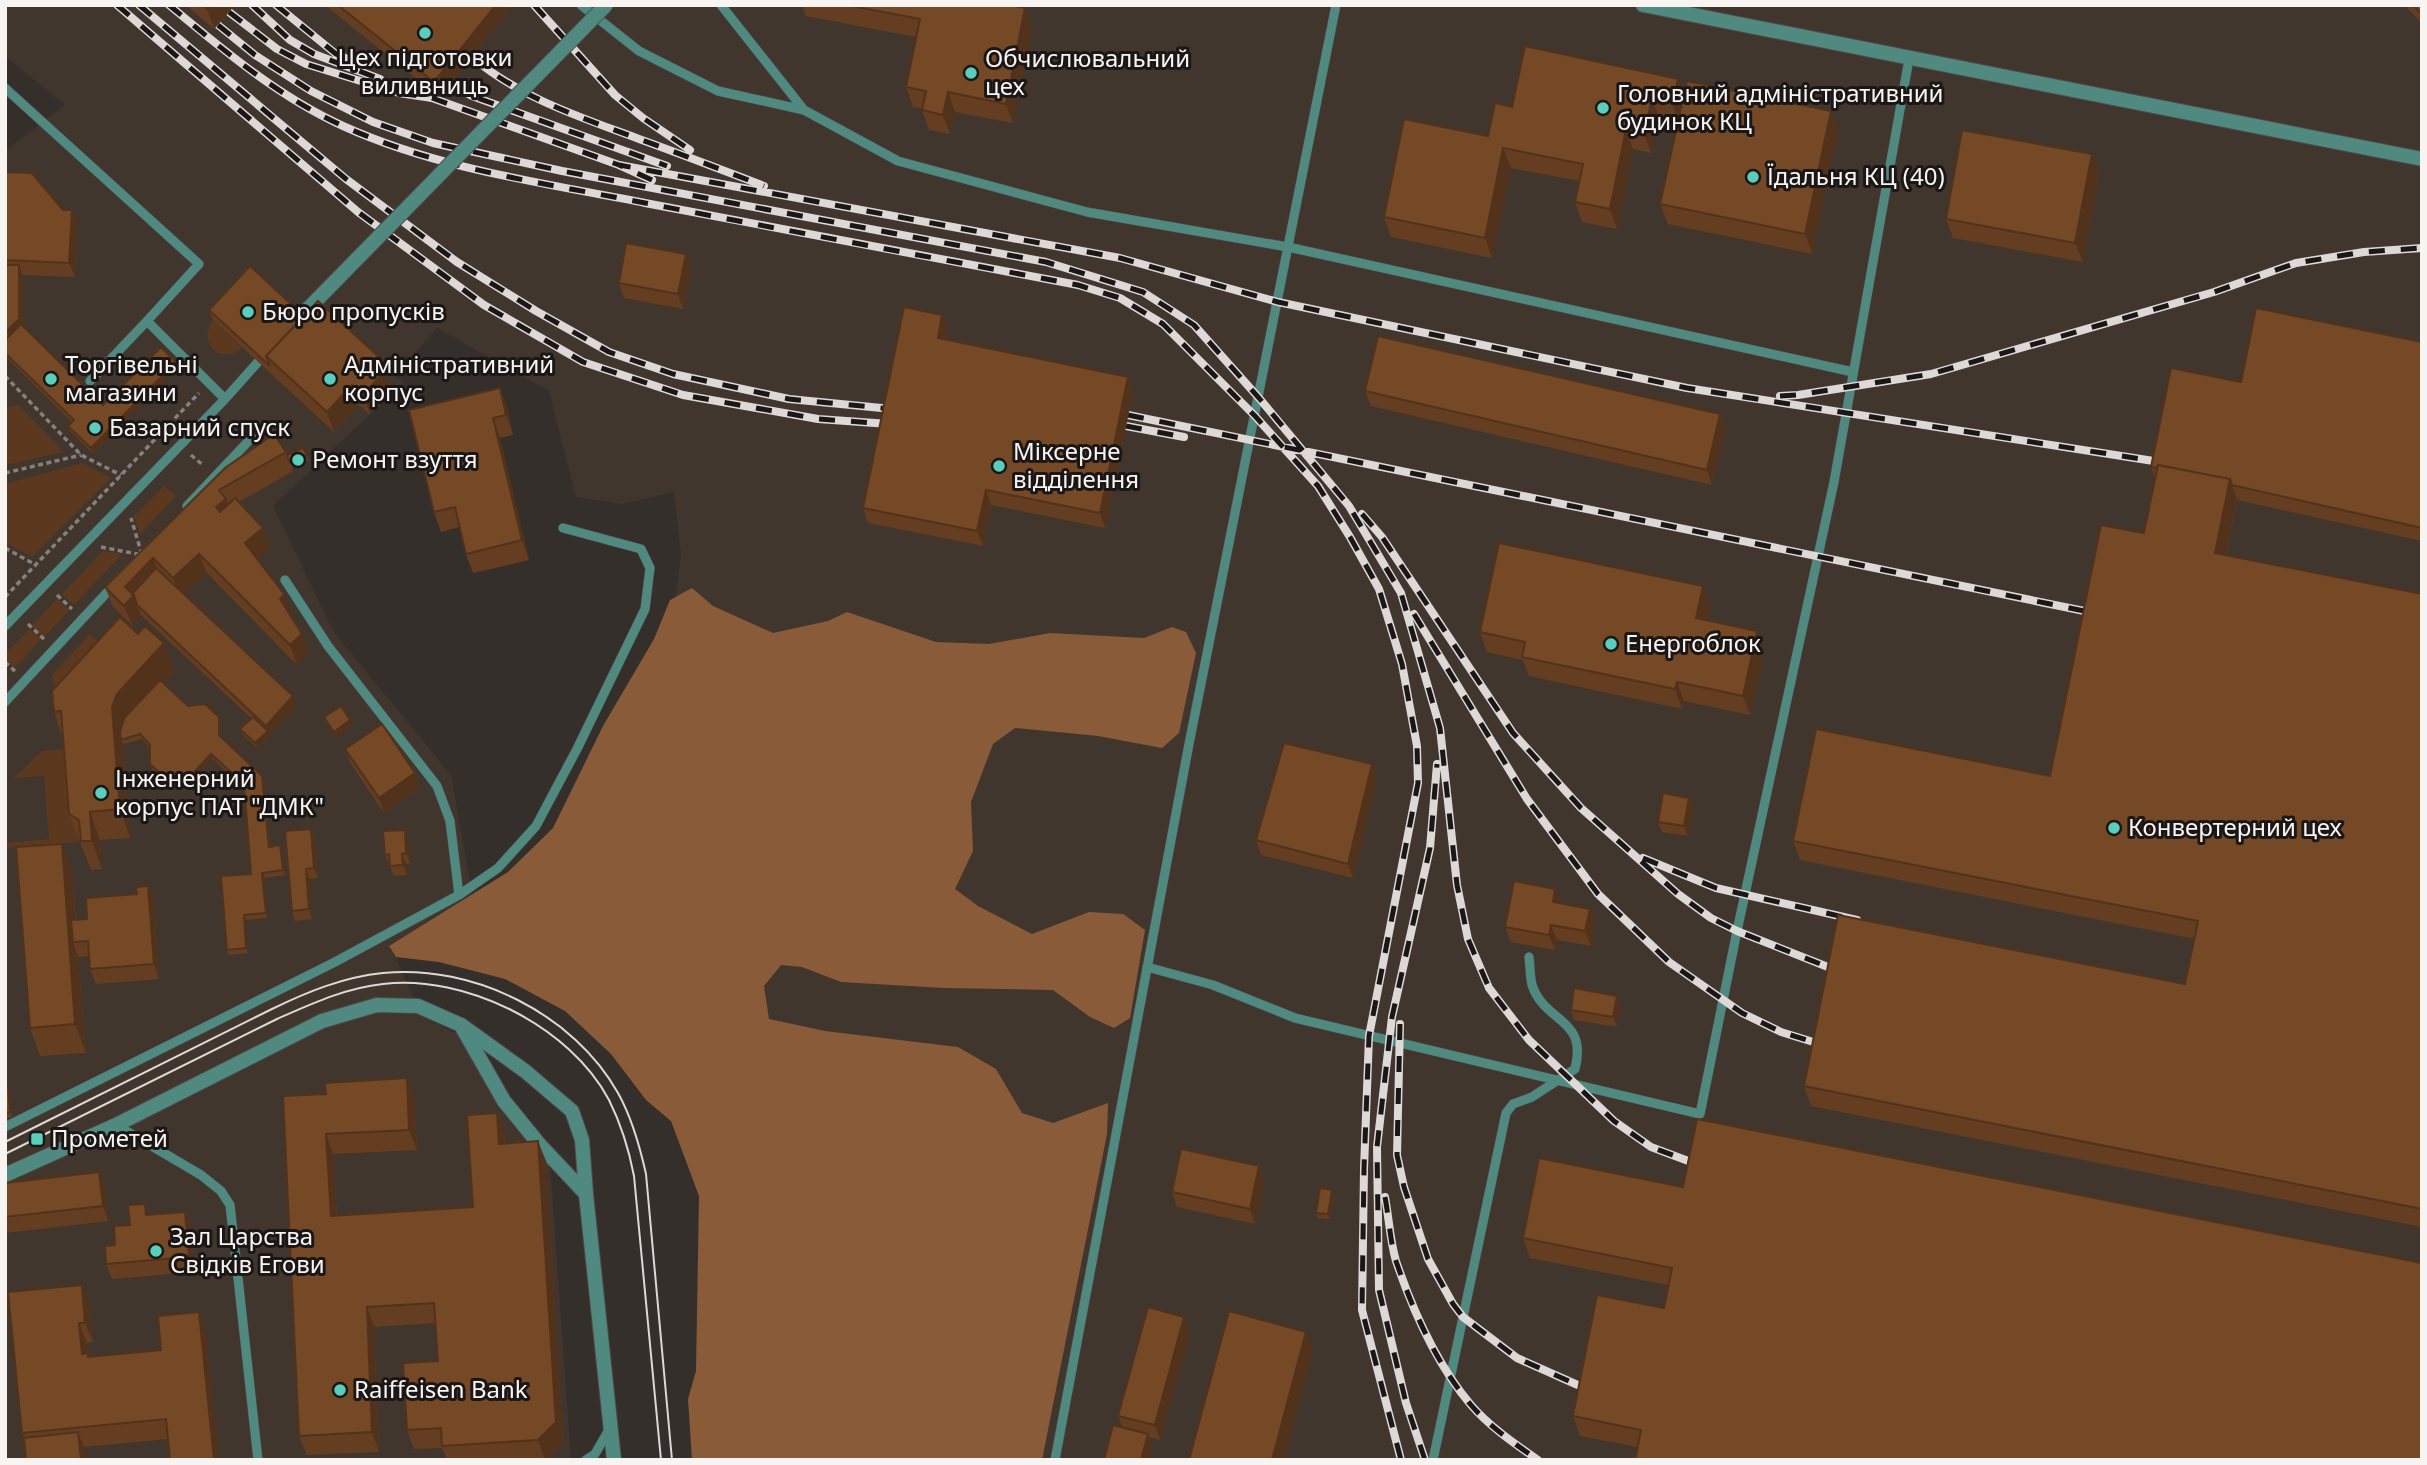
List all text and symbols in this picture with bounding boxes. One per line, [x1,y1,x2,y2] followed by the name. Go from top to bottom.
[417,25,433,41] marker: Цех підготовки виливниць
[338,40,512,101] place label: Цех підготовки виливниць
[985,41,1190,102] place label: Обчислювальний цех
[963,65,979,81] marker: Обчислювальний цех
[1617,76,1943,137] place label: Головний адміністративний будинок КЦ
[1595,100,1611,116] marker: Головний адміністративний будинок КЦ
[1767,159,1945,192] place label: Їдальня КЦ (40)
[1745,169,1761,185] marker: Їдальня КЦ (40)
[262,294,445,327] place label: Бюро пропусків
[240,304,256,320] marker: Бюро пропусків
[65,347,198,408] place label: Торгівельні магазини
[344,347,554,408] place label: Адміністративний корпус
[43,371,59,387] marker: Торгівельні магазини
[322,371,338,387] marker: Адміністративний корпус
[109,410,290,443] place label: Базарний спуск
[87,420,103,436] marker: Базарний спуск
[1013,434,1139,495] place label: Міксерне відділення
[312,442,478,475] place label: Ремонт взуття
[290,452,306,468] marker: Ремонт взуття
[991,458,1007,474] marker: Міксерне відділення
[1625,626,1761,659] place label: Енергоблок
[1603,636,1619,652] marker: Енергоблок
[115,761,324,822] place label: Інженерний корпус ПАТ "ДМК"
[93,785,109,801] marker: Інженерний корпус ПАТ "ДМК"
[2128,810,2343,843] place label: Конвертерний цех
[2106,820,2122,836] marker: Конвертерний цех
[51,1121,168,1154] place label: Прометей
[29,1131,45,1147] marker: Прометей
[170,1219,325,1280] place label: Зал Царства Свiдкiв Егови
[148,1243,164,1259] marker: Зал Царства Свiдкiв Егови
[354,1372,528,1405] place label: Raiffeisen Bank
[332,1382,348,1398] marker: Raiffeisen Bank

